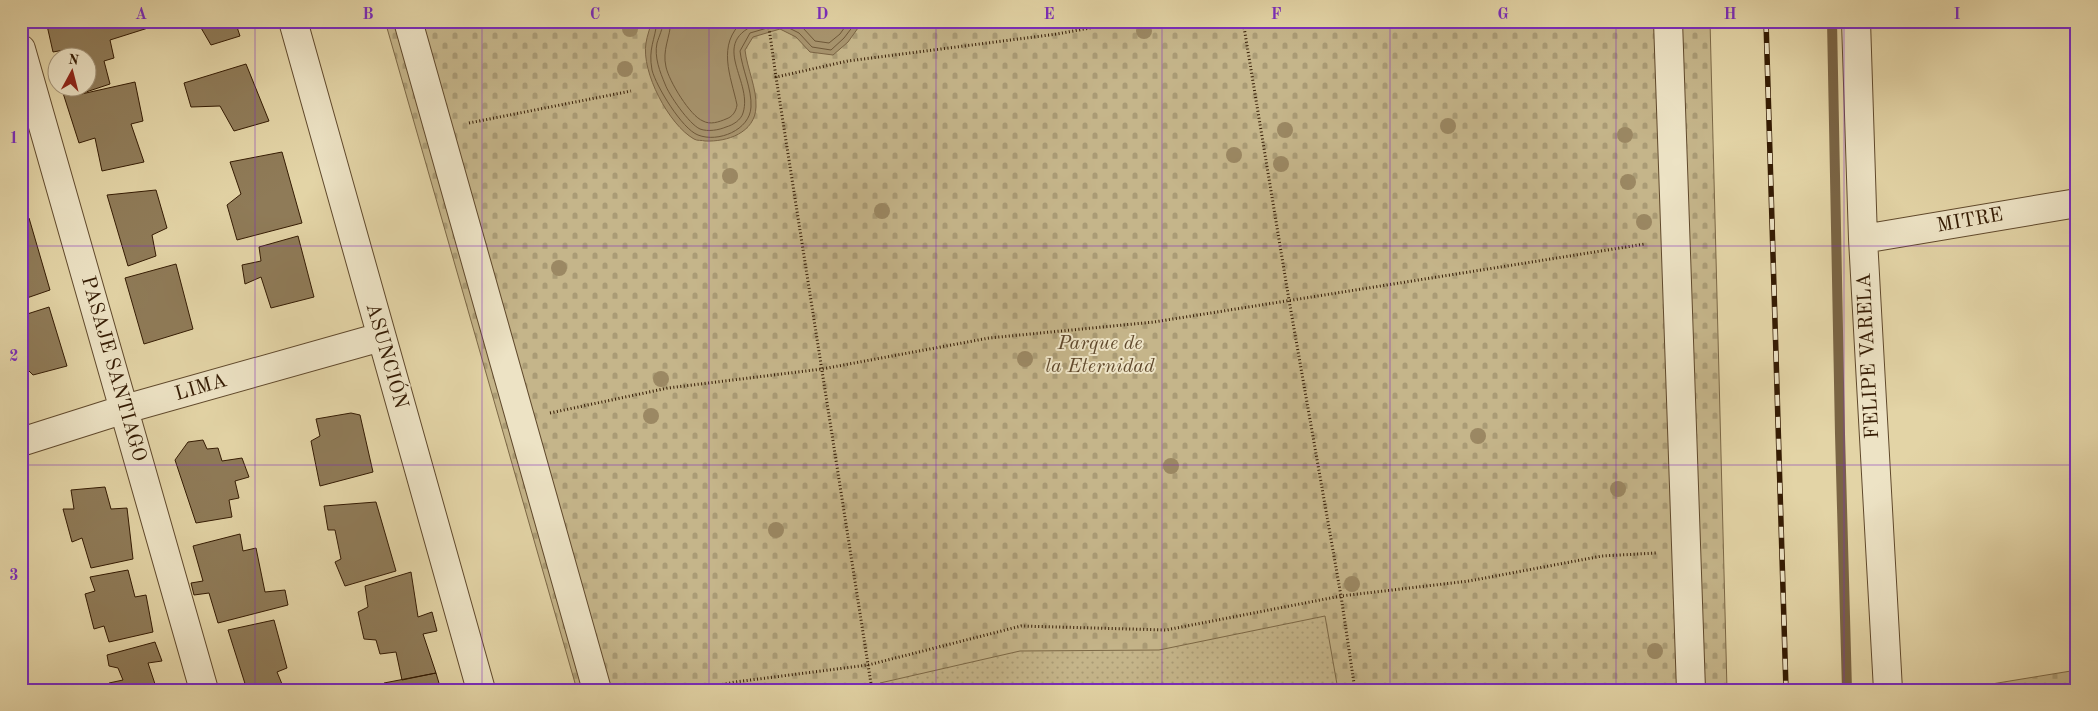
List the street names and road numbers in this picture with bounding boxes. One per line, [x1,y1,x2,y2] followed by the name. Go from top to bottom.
[1935,205,2005,237] street label: MITRE
[1855,272,1883,440] street label: FELIPE VARELA
[77,274,149,464] street label: PASAJE SANTIAGO
[361,300,414,411] street label: ASUNCIÓN
[173,371,229,405] street label: LIMA

